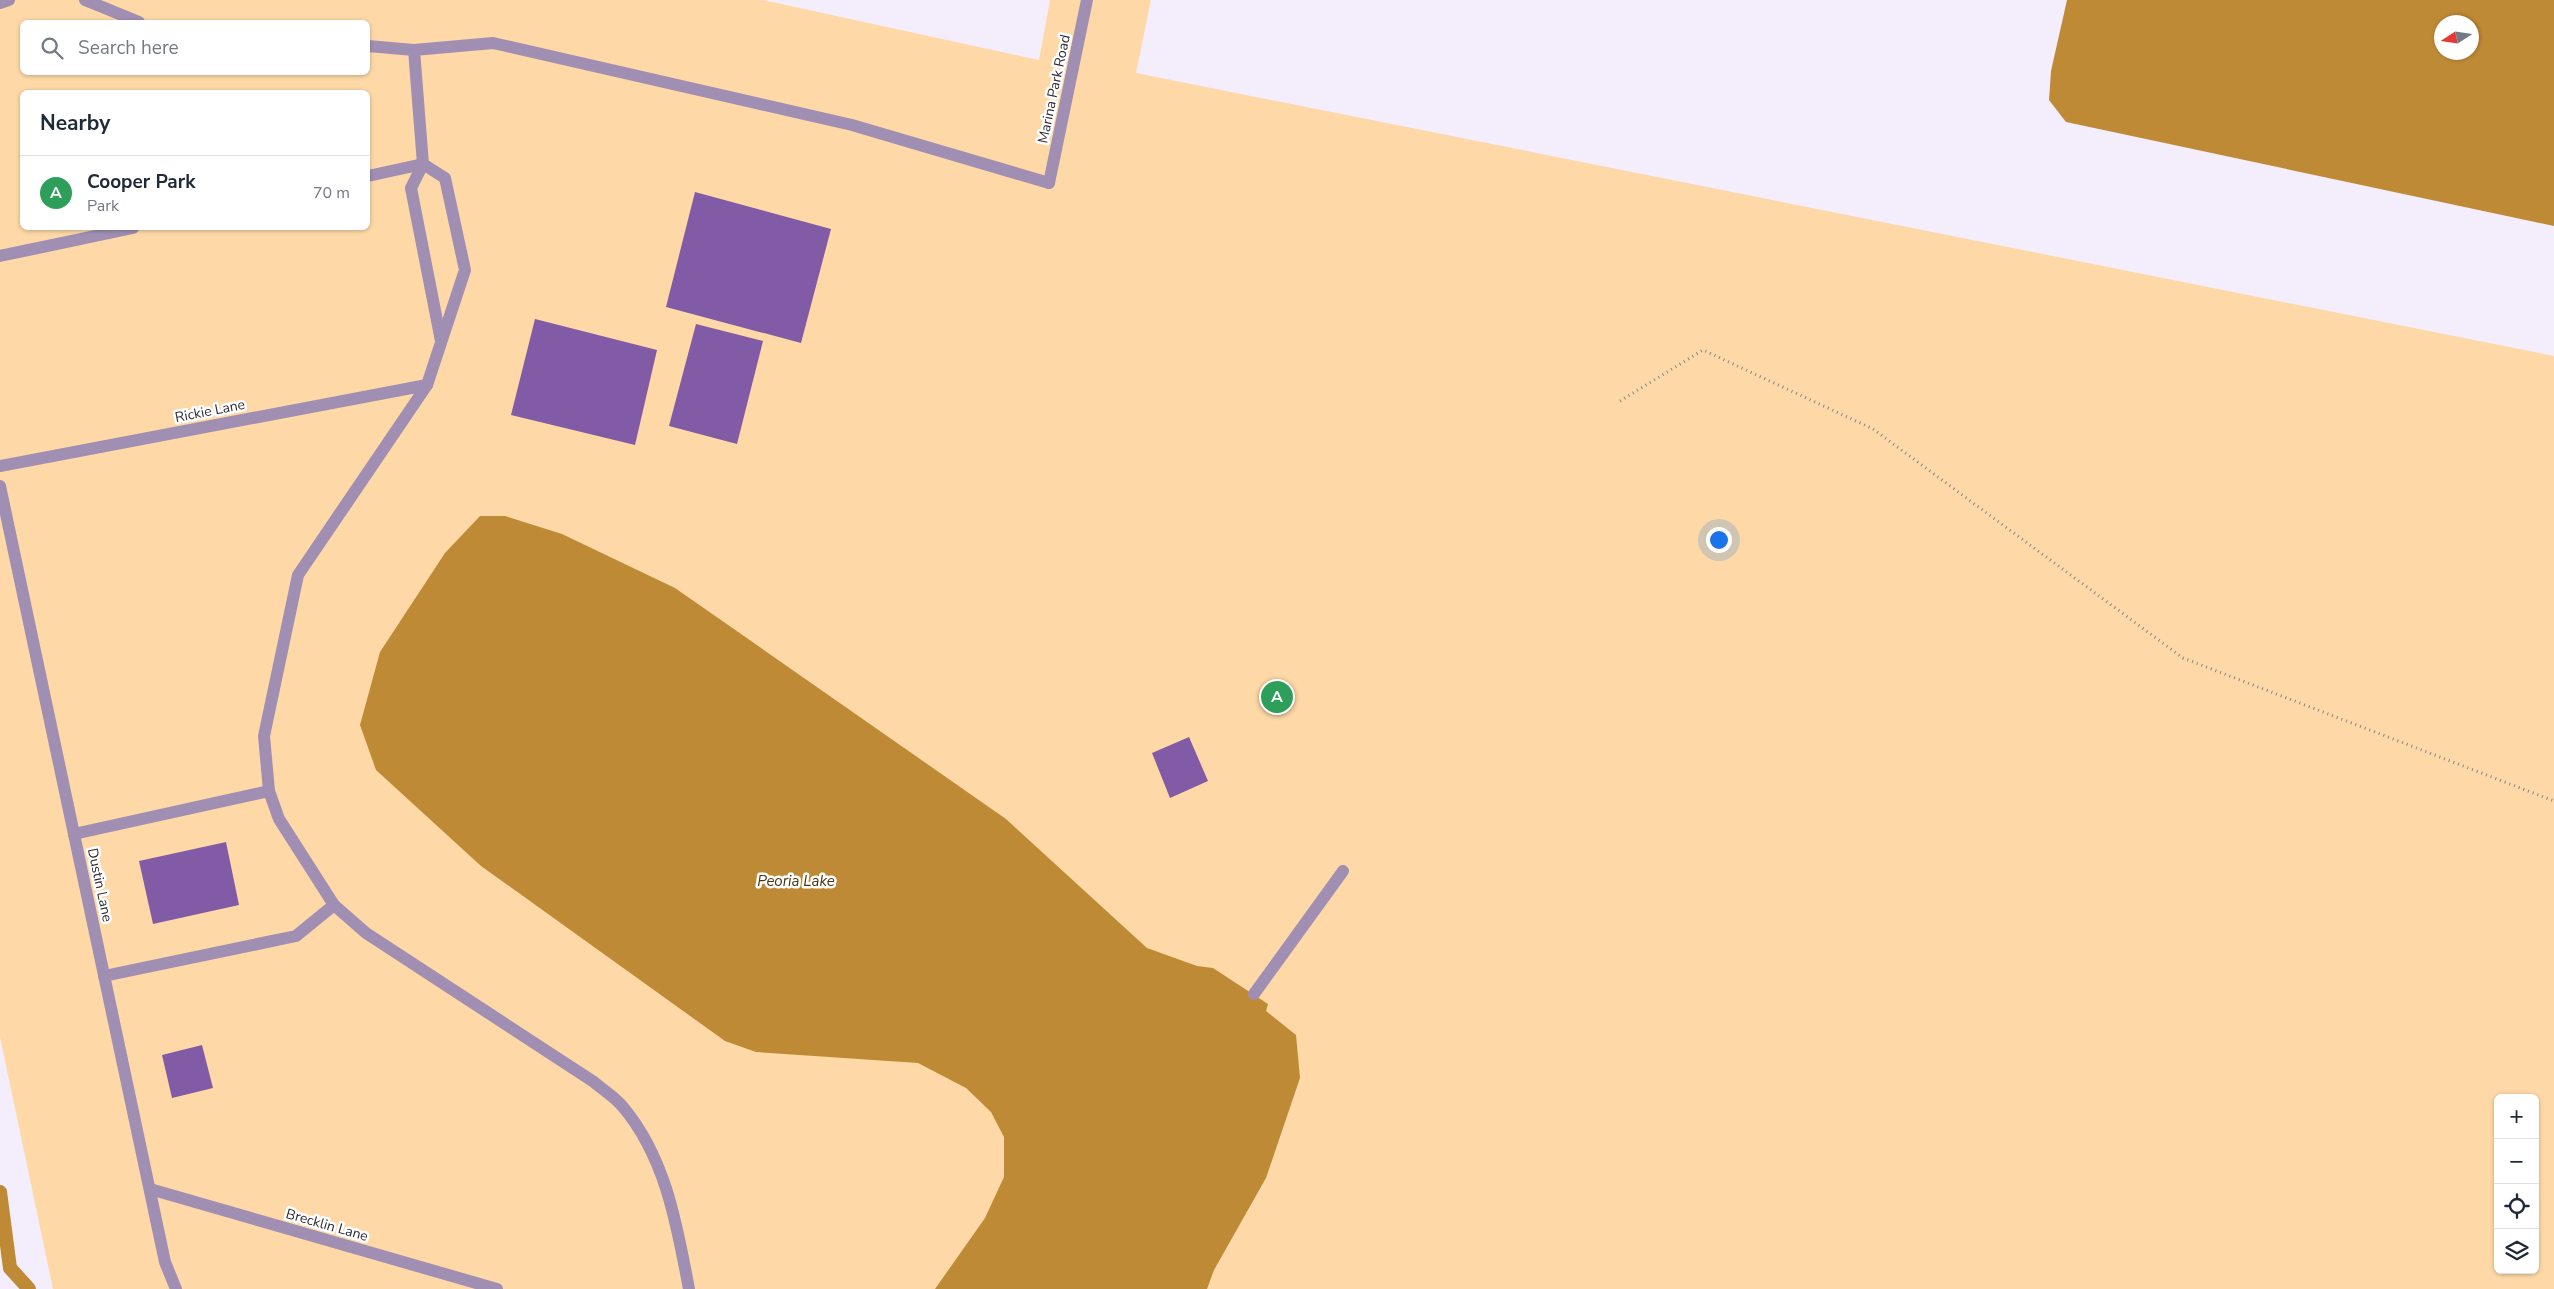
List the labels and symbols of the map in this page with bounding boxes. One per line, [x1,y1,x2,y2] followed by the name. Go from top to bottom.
[2434,15,2479,60] north arrow
[1033,33,1075,145] street label: Marina Park Road
[173,395,247,427] street label: Rickie Lane
[1706,527,1732,553] your location
[1261,678,1293,716] pin: A
[83,846,117,924] street label: Dustin Lane
[757,871,835,891] water label: Peoria Lake
[284,1204,370,1246] street label: Brecklin Lane

